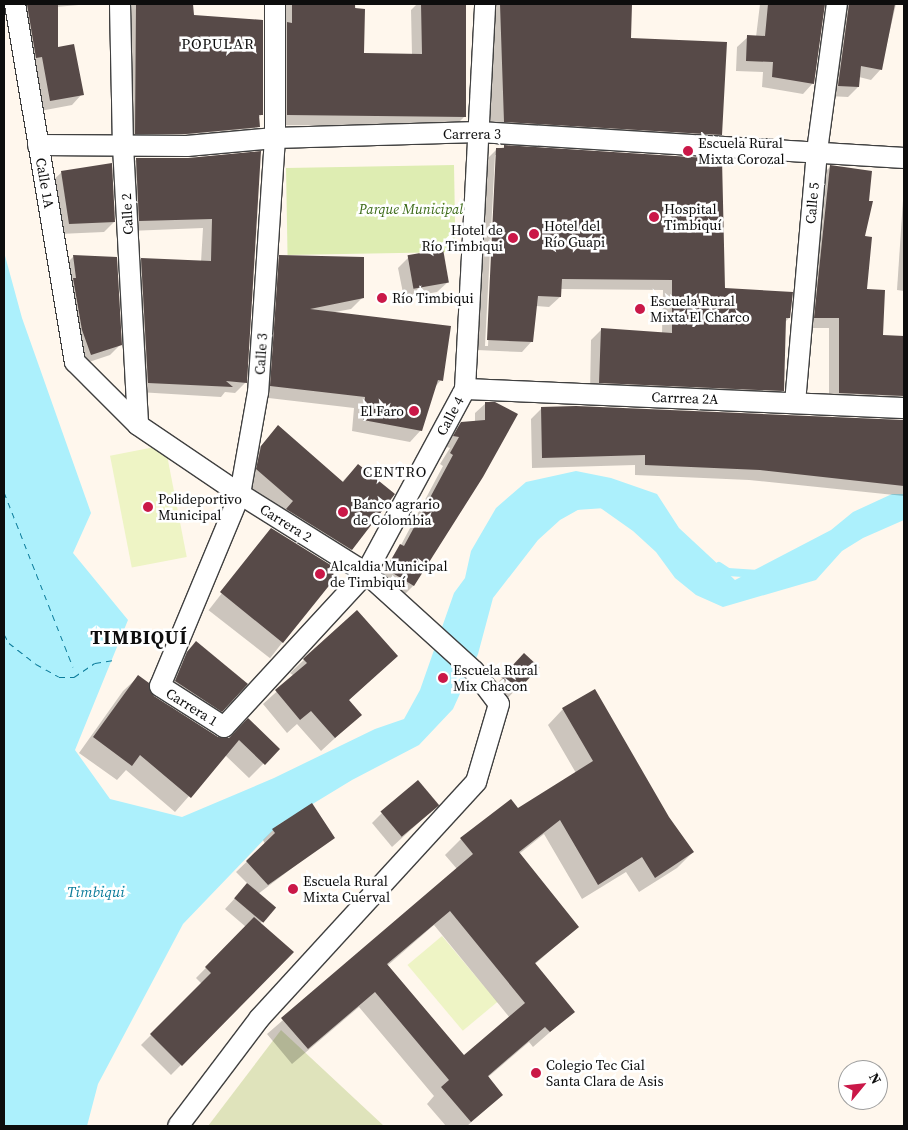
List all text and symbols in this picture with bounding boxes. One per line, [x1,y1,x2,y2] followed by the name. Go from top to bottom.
[180,35,256,53] district label: POPULAR
[443,126,501,142] street label: Carrera 3
[698,135,785,168] place label: Escuela Rural Mixta Corozal
[682,145,694,157] marker: Escuela Rural Mixta Corozal
[32,156,58,210] street label: Calle 1A
[802,181,822,225] street label: Calle 5
[118,193,136,235] street label: Calle 2
[359,201,463,217] park label: Parque Municipal
[664,201,722,233] place label: Hospital Timbiquí
[648,211,660,223] marker: Hospital Timbiquí
[544,218,605,250] place label: Hotel del Río Guapi
[421,222,503,254] place label: Hotel de Río Timbiqui
[528,228,540,240] marker: Hotel del Río Guapi
[507,232,519,244] marker: Hotel de Río Timbiqui
[392,290,474,306] place label: Río Timbiqui
[376,292,388,304] marker: Río Timbiqui
[650,293,750,326] place label: Escuela Rural Mixta El Charco
[634,303,646,315] marker: Escuela Rural Mixta El Charco
[251,333,271,375] street label: Calle 3
[651,388,719,408] street label: Carrrea 2A
[433,394,467,438] street label: Calle 4
[360,403,404,419] place label: El Faro
[408,405,420,417] marker: El Faro
[362,463,428,481] district label: CENTRO
[158,491,242,524] place label: Polideportivo Municipal
[353,496,440,528] place label: Banco agrario de Colombia
[142,501,154,513] marker: Polideportivo Municipal
[257,501,315,545] street label: Carrera 2
[337,506,349,518] marker: Banco agrario de Colombia
[330,558,448,590] place label: Alcaldia Municipal de Timbiquí
[314,568,326,580] marker: Alcaldia Municipal de Timbiquí
[89,627,189,649] district label: TIMBIQUÍ
[453,662,538,694] place label: Escuela Rural Mix Chacon
[437,672,449,684] marker: Escuela Rural Mix Chacon
[163,685,221,729] street label: Carrera 1
[303,873,390,906] place label: Escuela Rural Mixta Cuerval
[67,883,125,901] water label: Timbiqui
[287,883,299,895] marker: Escuela Rural Mixta Cuerval
[546,1057,664,1090] place label: Colegio Tec Cial Santa Clara de Asis
[838,1060,888,1110] north arrow
[530,1067,542,1079] marker: Colegio Tec Cial Santa Clara de Asis
[864,1069,887,1088] text: N

